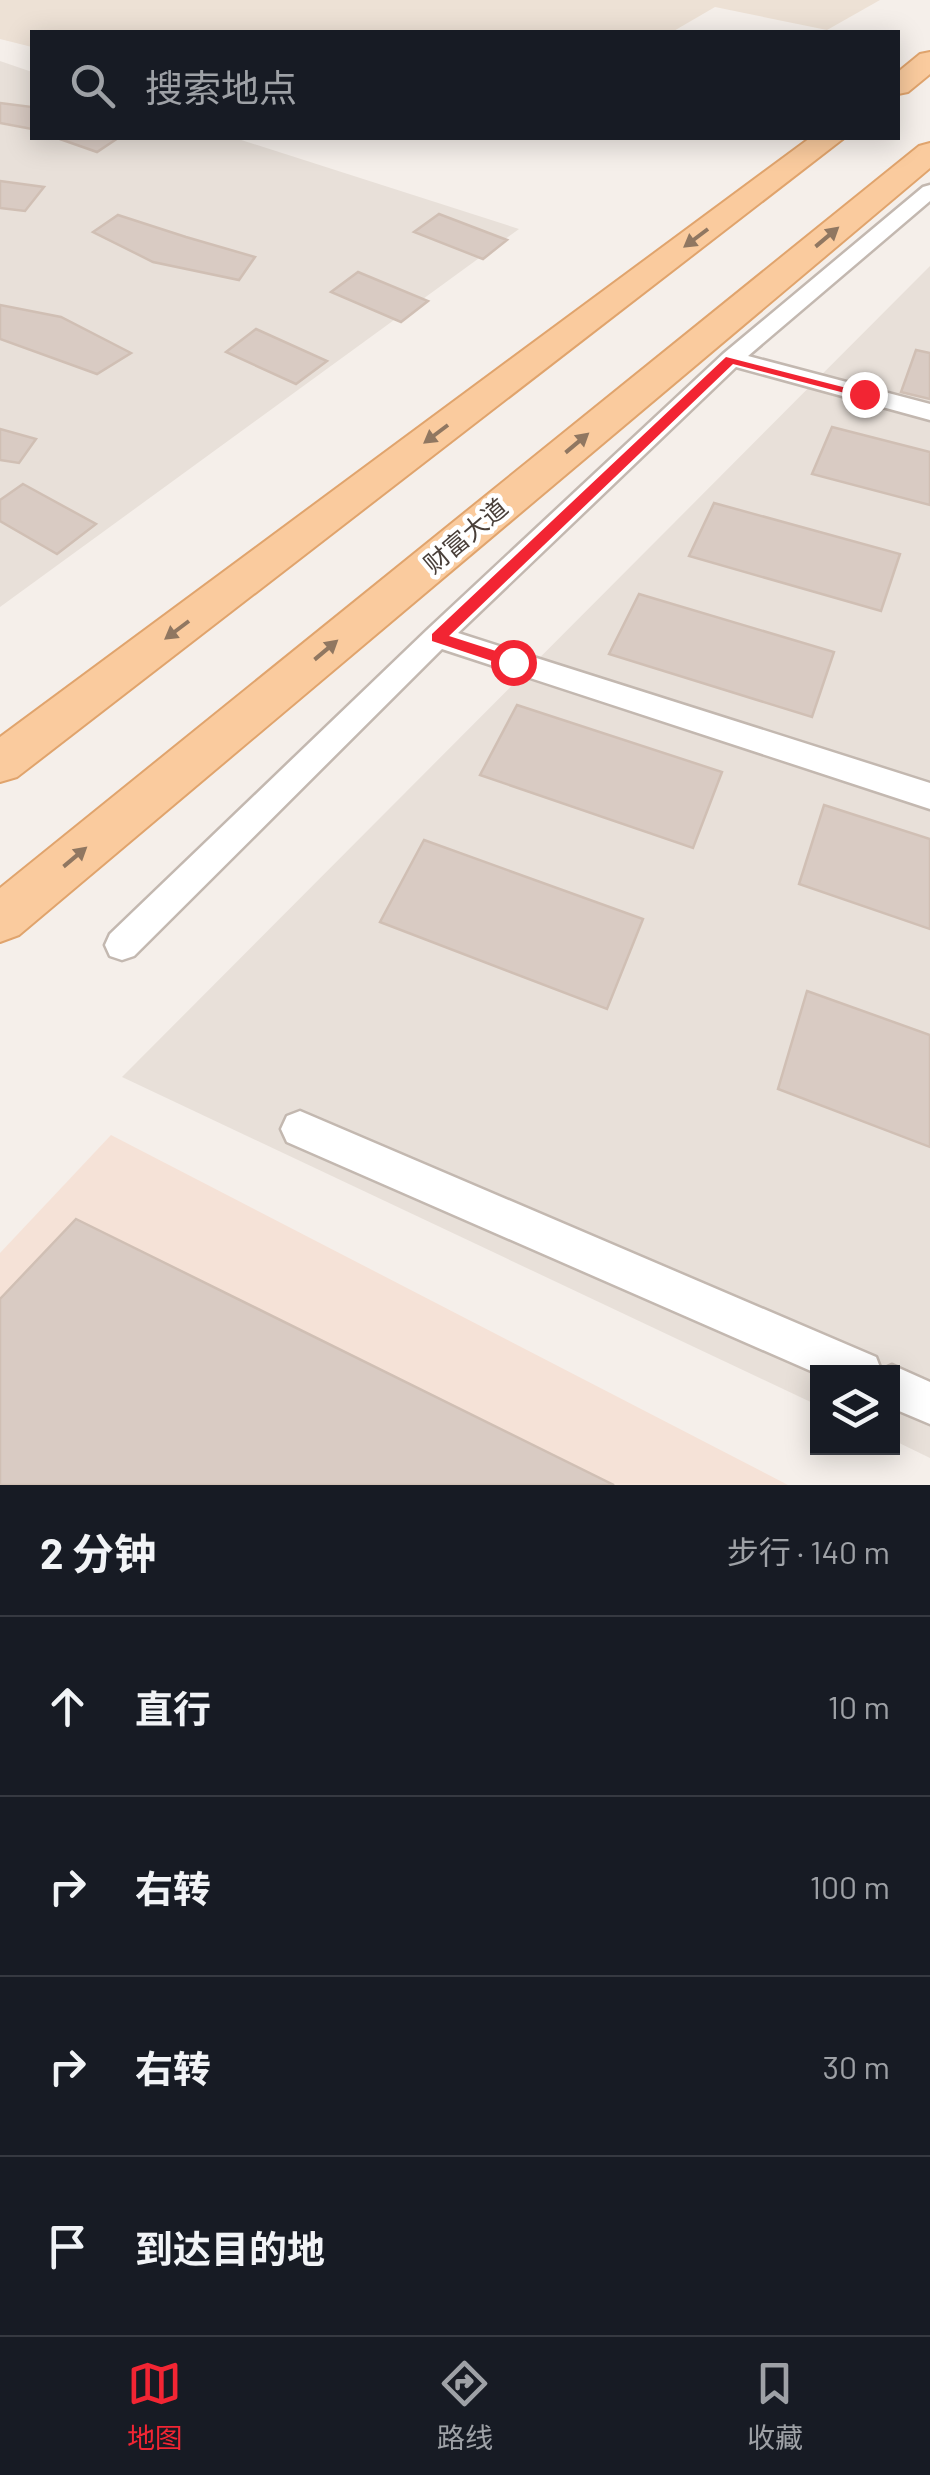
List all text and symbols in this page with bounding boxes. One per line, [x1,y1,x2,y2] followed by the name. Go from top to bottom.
[30,30,900,140] search box
[65,58,120,113] icon: search
[145,64,297,110] text: 搜索地点
[815,226,840,248] one-way arrow
[683,228,709,248] one-way arrow
[842,372,888,418] route end
[423,424,449,444] one-way arrow
[564,433,589,454] one-way arrow
[417,491,513,579] street label: 财富大道
[164,619,190,639] one-way arrow
[313,640,338,661] one-way arrow
[491,640,537,686] route start
[63,847,88,868] one-way arrow
[810,1365,900,1455] map controls
[810,1365,900,1455] button: layers
[40,1527,156,1577] text: 2 分钟
[727,1532,890,1570] text: 步行 · 140 m
[40,1679,95,1734] icon: ahead
[135,1685,211,1731] text: 直行
[828,1687,890,1725] text: 10 m
[40,1859,95,1914] icon: right
[135,1865,211,1911] text: 右转
[810,1867,890,1905] text: 100 m
[40,2039,95,2094] icon: right
[135,2045,211,2091] text: 右转
[823,2047,890,2085] text: 30 m
[40,2219,95,2274] icon: arrive
[135,2225,325,2271] text: 到达目的地
[127,2356,183,2456] tab: 地图
[437,2356,493,2456] tab: 路线
[747,2356,803,2456] tab: 收藏

